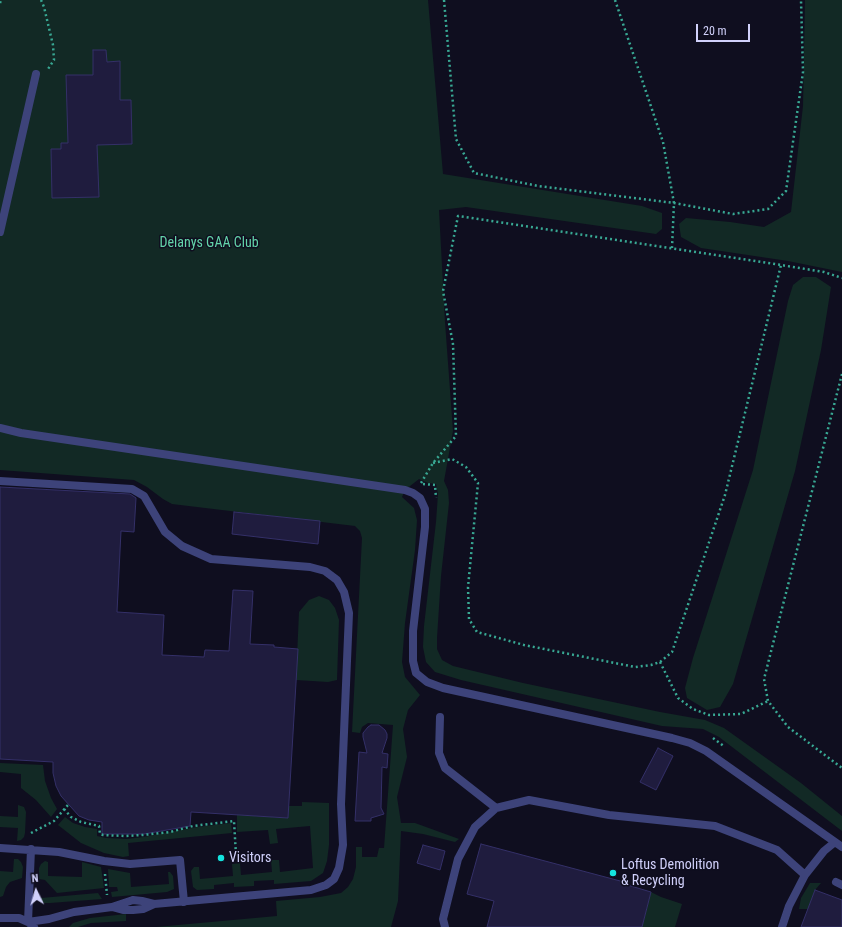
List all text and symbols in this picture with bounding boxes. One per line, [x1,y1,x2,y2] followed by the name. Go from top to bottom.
[698,16,752,42] scale bar
[703,24,727,38] text: 20 m
[159,235,259,251] park label: Delanys GAA Club
[229,850,271,866] place label: Visitors
[216,853,226,863] marker: Visitors
[621,857,719,890] place label: Loftus Demolition & Recycling
[608,868,618,878] marker: Loftus Demolition & Recycling
[16,871,56,911] north arrow
[31,872,39,885] text: N

